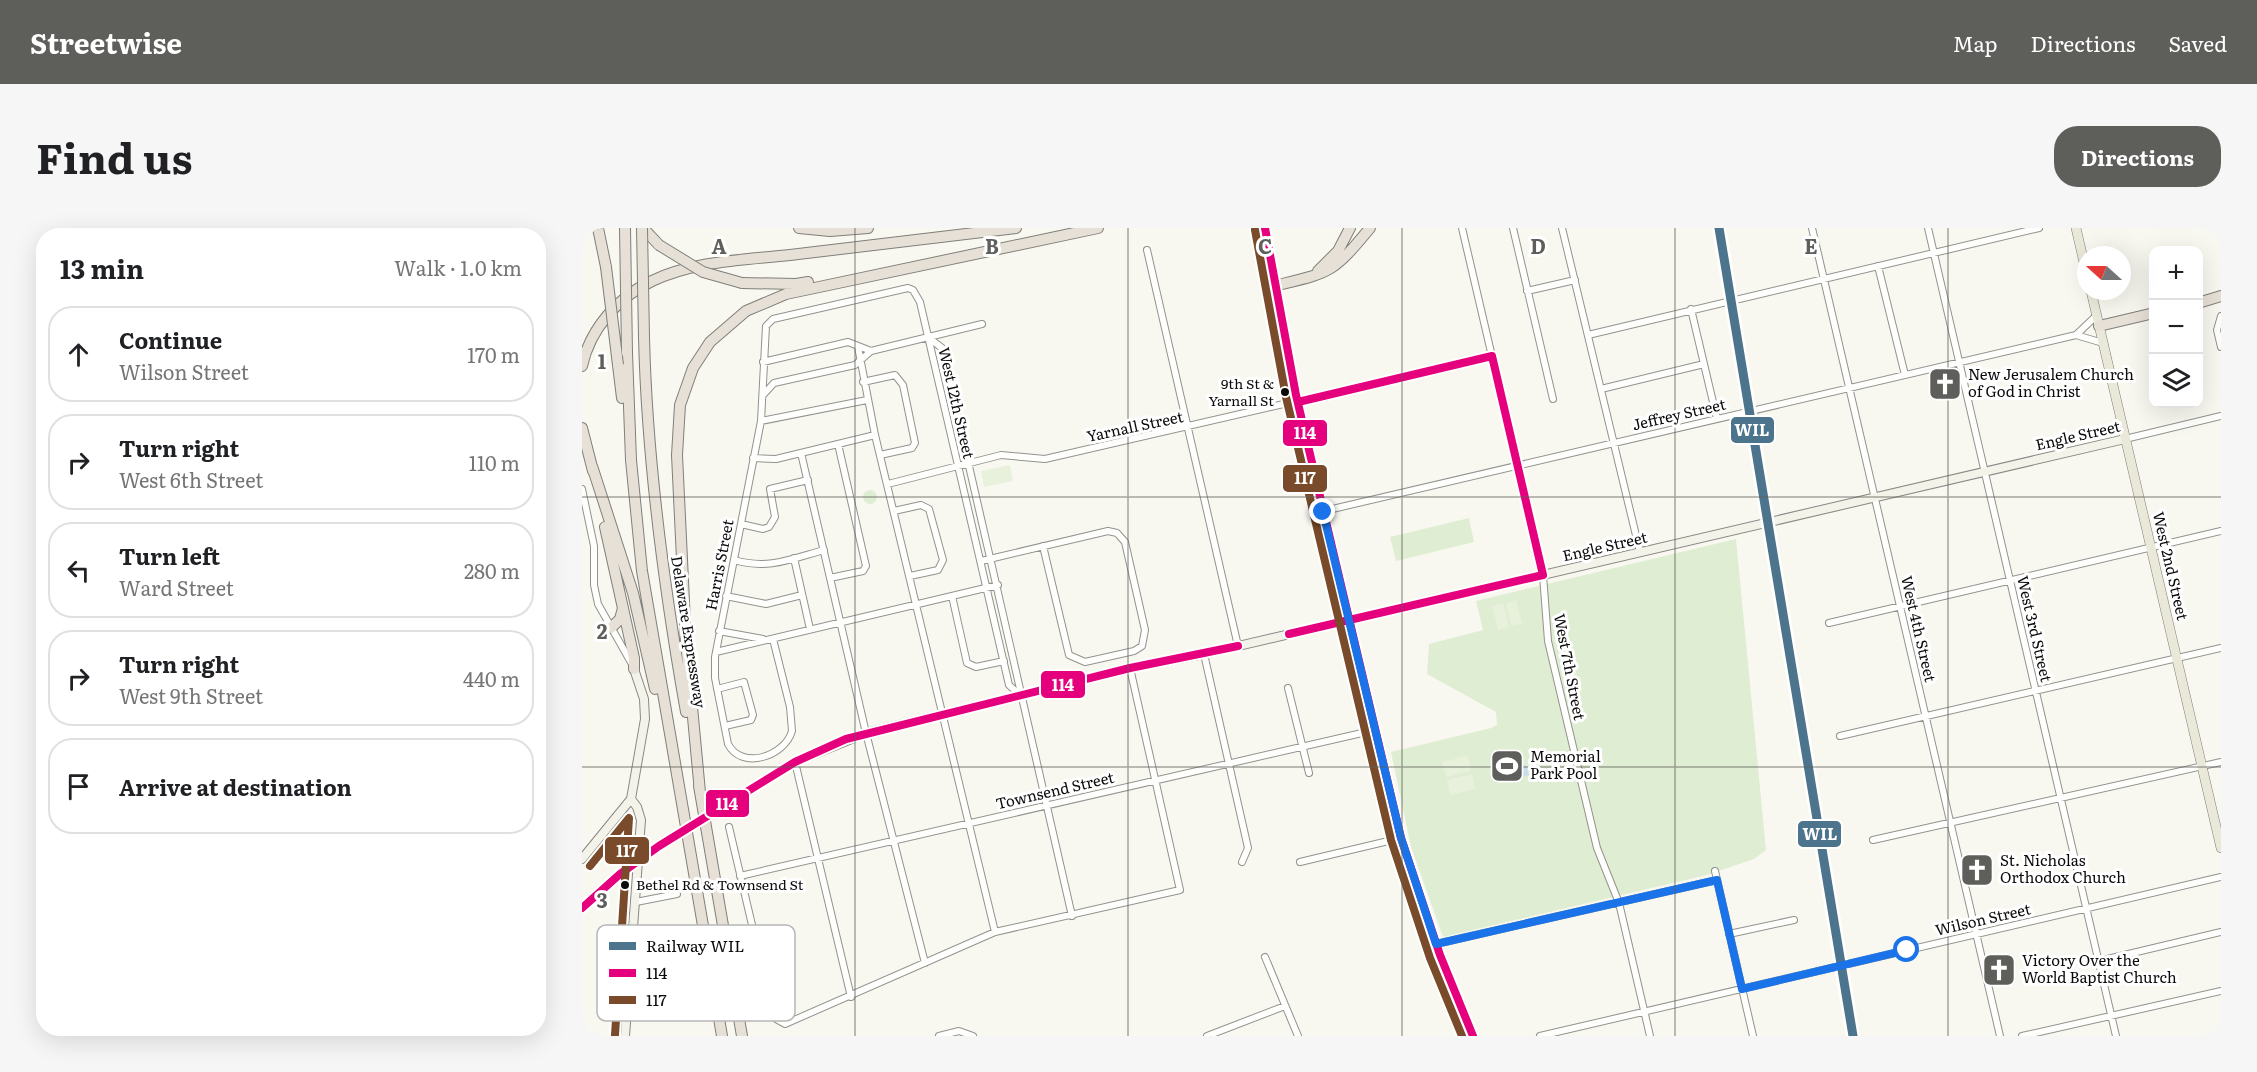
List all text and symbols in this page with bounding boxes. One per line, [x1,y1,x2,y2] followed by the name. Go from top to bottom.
[30,21,182,63] text: Streetwise
[1953,27,1998,58] text: Map
[2031,27,2136,58] text: Directions
[2169,27,2227,58] text: Saved
[36,125,193,187] text: Find us
[2054,126,2221,187] button: Directions
[711,230,727,260] text: A
[985,230,999,260] text: B
[1258,230,1272,260] text: C
[1530,230,1546,260] text: D
[1804,230,1818,260] text: E
[2077,246,2131,300] north arrow
[2149,246,2203,408] map controls
[2149,246,2203,300] button: +
[60,248,144,287] text: 13 min
[394,252,522,282] text: Walk · 1.0 km
[2149,300,2203,354] button: −
[119,323,222,356] text: Continue
[62,338,95,371] icon: ahead
[467,339,520,369] text: 170 m
[598,345,606,375] text: 1
[933,345,981,461] street label: West 12th Street
[2149,354,2203,408] button: layers
[119,356,249,386] text: Wilson Street
[1968,362,2134,402] place label: New Jerusalem Church of God in Christ
[1927,366,1963,402] church icon: New Jerusalem Church of God in Christ
[1208,373,1274,410] place label: 9th St & Yarnall St
[1279,386,1291,398] marker: 9th St & Yarnall St
[1630,392,1728,435] street label: Jeffrey Street
[1084,404,1185,447] street label: Yarnall Street
[2033,414,2122,455] street label: Engle Street
[1730,416,1775,444] line badge: WIL
[1735,417,1769,441] text: WIL
[1282,419,1328,447] line badge: 114
[1294,420,1316,444] text: 114
[119,431,239,464] text: Turn right
[62,446,95,479] icon: right
[469,447,520,477] text: 110 m
[119,464,263,494] text: West 6th Street
[1282,464,1328,493] line badge: 117
[1294,465,1316,489] text: 117
[1309,498,1335,524] route end
[2148,509,2195,622] street label: West 2nd Street
[698,517,739,612] street label: Harris Street
[1560,525,1649,566] street label: Engle Street
[119,539,220,572] text: Turn left
[62,554,95,587] icon: left
[666,554,713,710] street label: Delaware Expressway
[464,555,520,585] text: 280 m
[119,572,234,602] text: Ward Street
[1896,573,1943,684] street label: West 4th Street
[2012,573,2059,684] street label: West 3rd Street
[1549,612,1592,722] street label: West 7th Street
[597,615,608,645] text: 2
[119,647,239,680] text: Turn right
[62,662,95,695] icon: right
[463,663,520,693] text: 440 m
[1040,670,1086,699] line badge: 114
[1052,672,1074,696] text: 114
[119,680,263,710] text: West 9th Street
[1530,744,1601,784] place label: Memorial Park Pool
[1489,748,1525,784] sports icon: Memorial Park Pool
[993,765,1116,814] street label: Townsend Street
[62,770,95,803] icon: arrive
[119,770,352,803] text: Arrive at destination
[705,789,750,818] line badge: 114
[716,791,738,815] text: 114
[1797,820,1842,848] line badge: WIL
[1803,821,1837,845] text: WIL
[604,836,650,865] line badge: 117
[616,838,638,862] text: 117
[2000,848,2126,888] place label: St. Nicholas Orthodox Church
[1959,852,1995,888] church icon: St. Nicholas Orthodox Church
[636,874,804,894] place label: Bethel Rd & Townsend St
[619,879,631,891] marker: Bethel Rd & Townsend St
[596,884,608,914] text: 3
[1933,896,2033,941] street label: Wilson Street
[597,925,795,1021] legend
[646,933,744,957] text: Railway WIL
[1893,936,1919,962] route start
[2022,948,2177,988] place label: Victory Over the World Baptist Church
[1981,952,2017,988] church icon: Victory Over the World Baptist Church
[646,960,667,984] text: 114
[646,987,667,1011] text: 117

